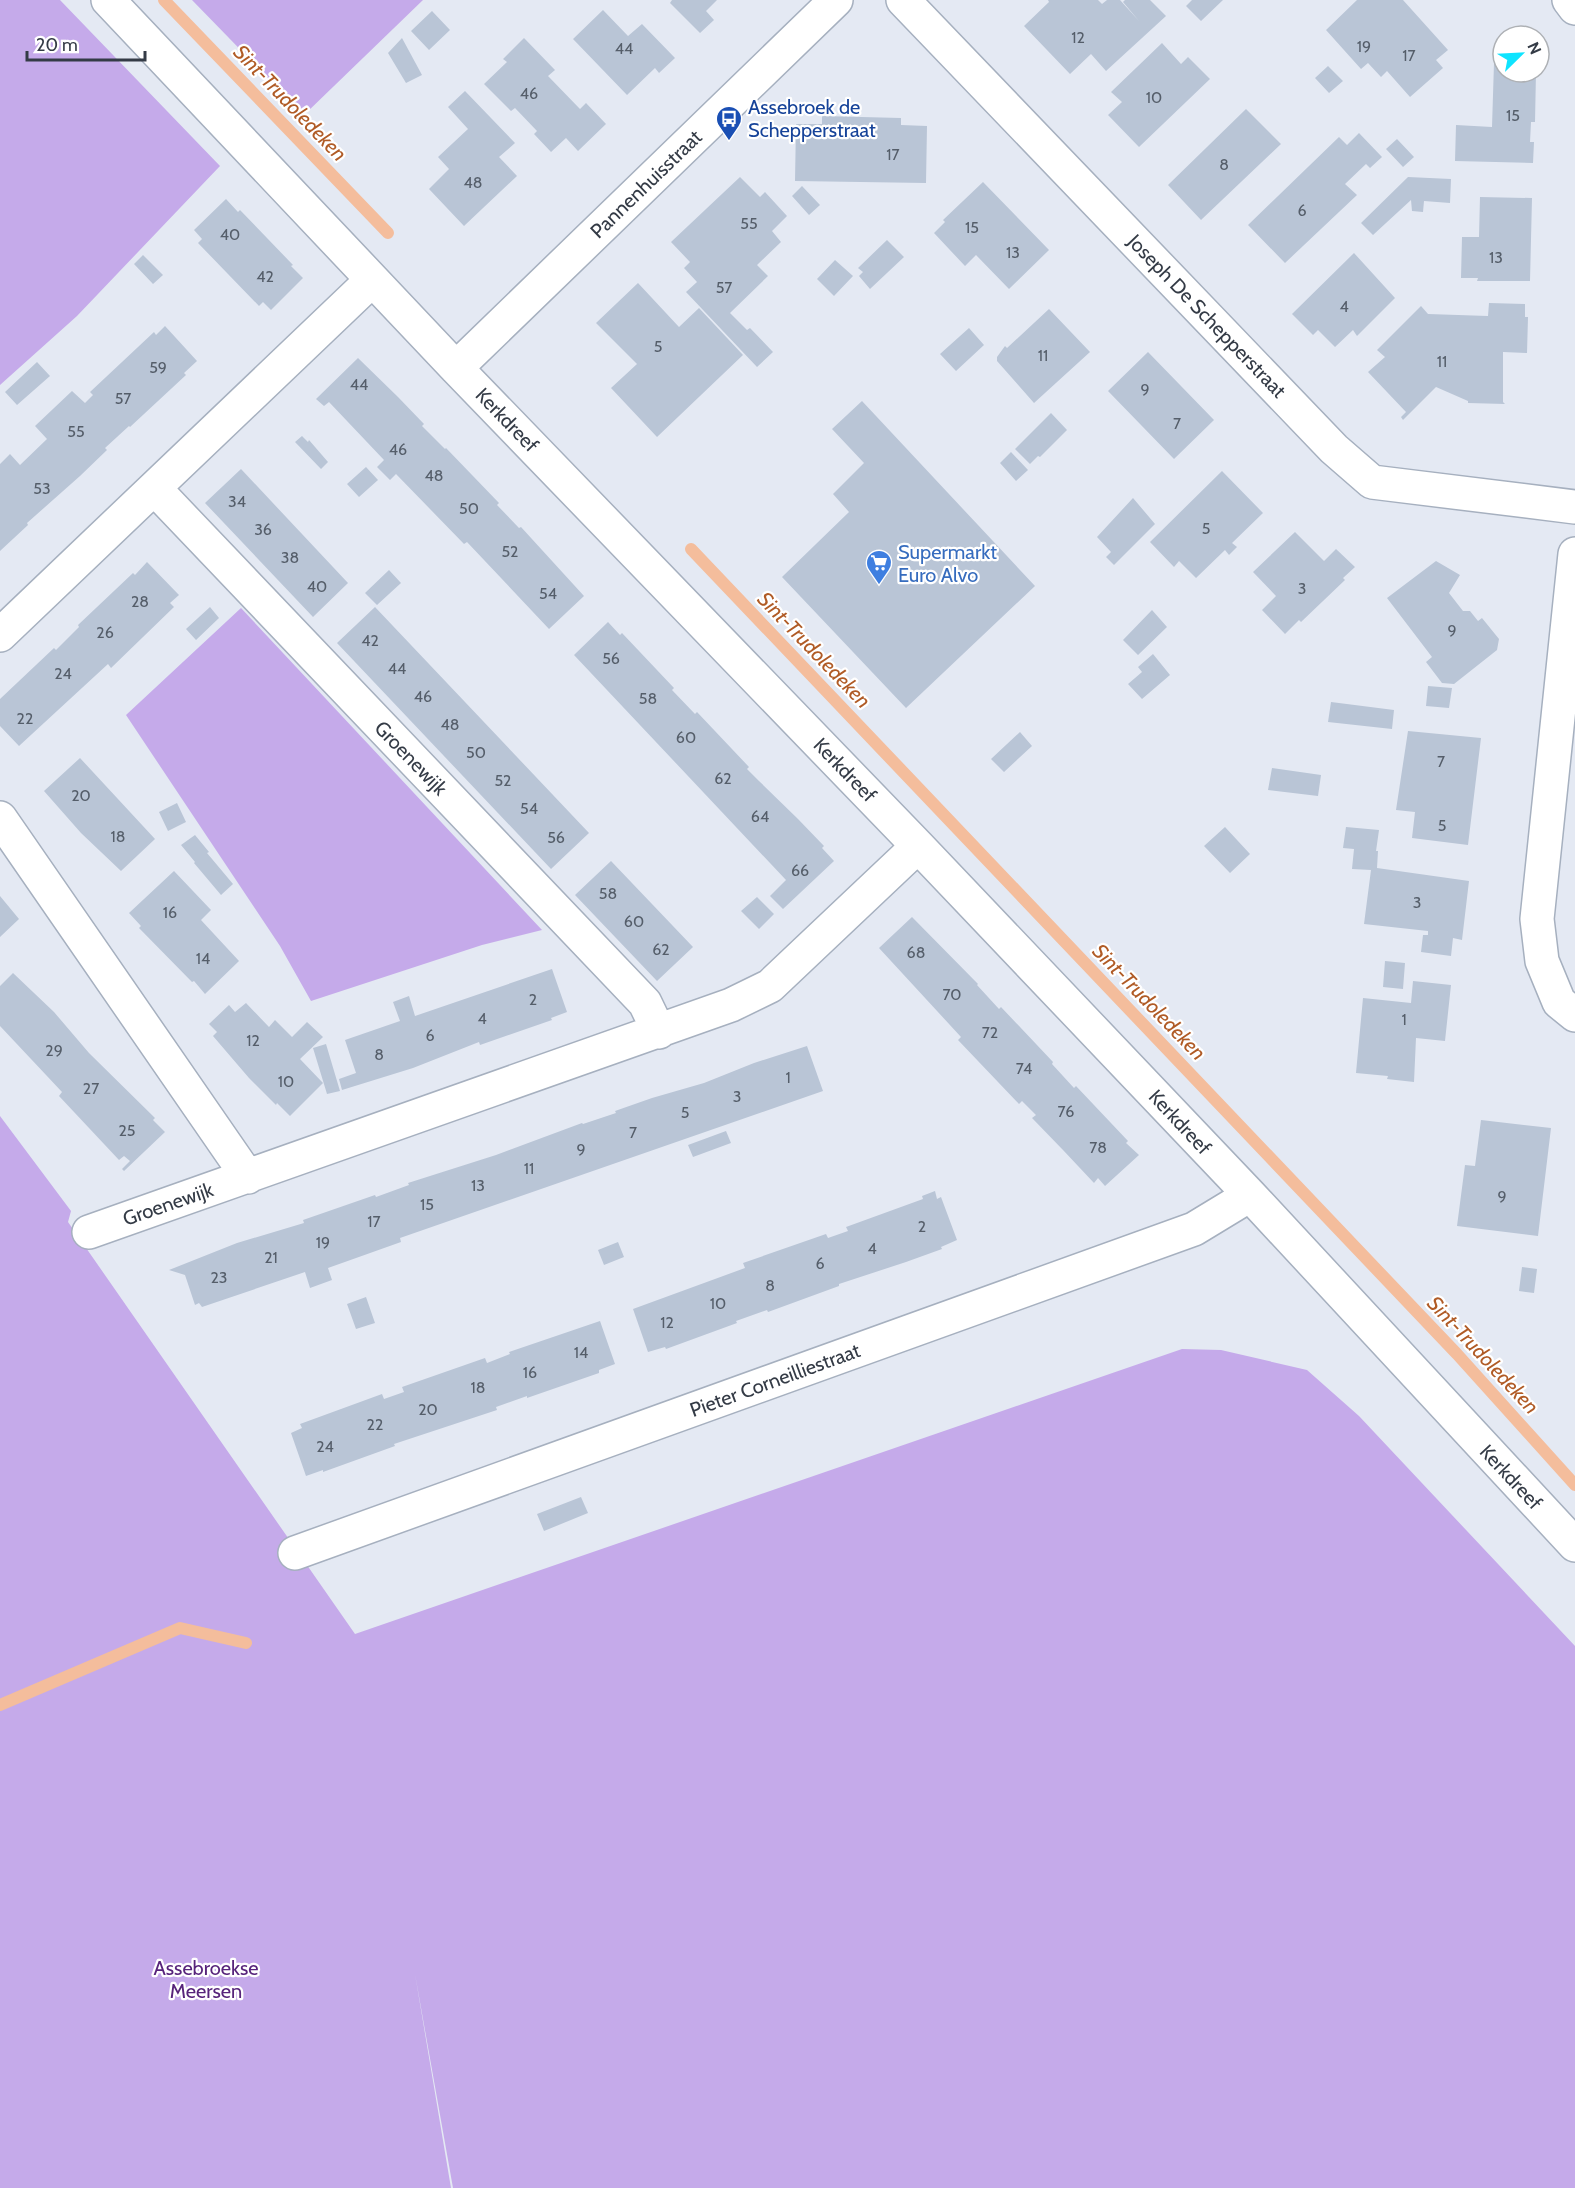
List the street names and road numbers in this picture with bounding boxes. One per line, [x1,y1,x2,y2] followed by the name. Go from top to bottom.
[585,125,707,243] street label: Pannenhuisstraat
[1122,229,1291,403] street label: Joseph De Schepperstraat
[471,383,544,457] street label: Kerkdreef
[370,716,452,800] street label: Groenewijk
[809,733,882,807] street label: Kerkdreef
[1144,1085,1216,1160] street label: Kerkdreef
[120,1177,216,1231] street label: Groenewijk
[687,1338,864,1422] street label: Pieter Corneilliestraat
[1475,1440,1547,1515] street label: Kerkdreef

